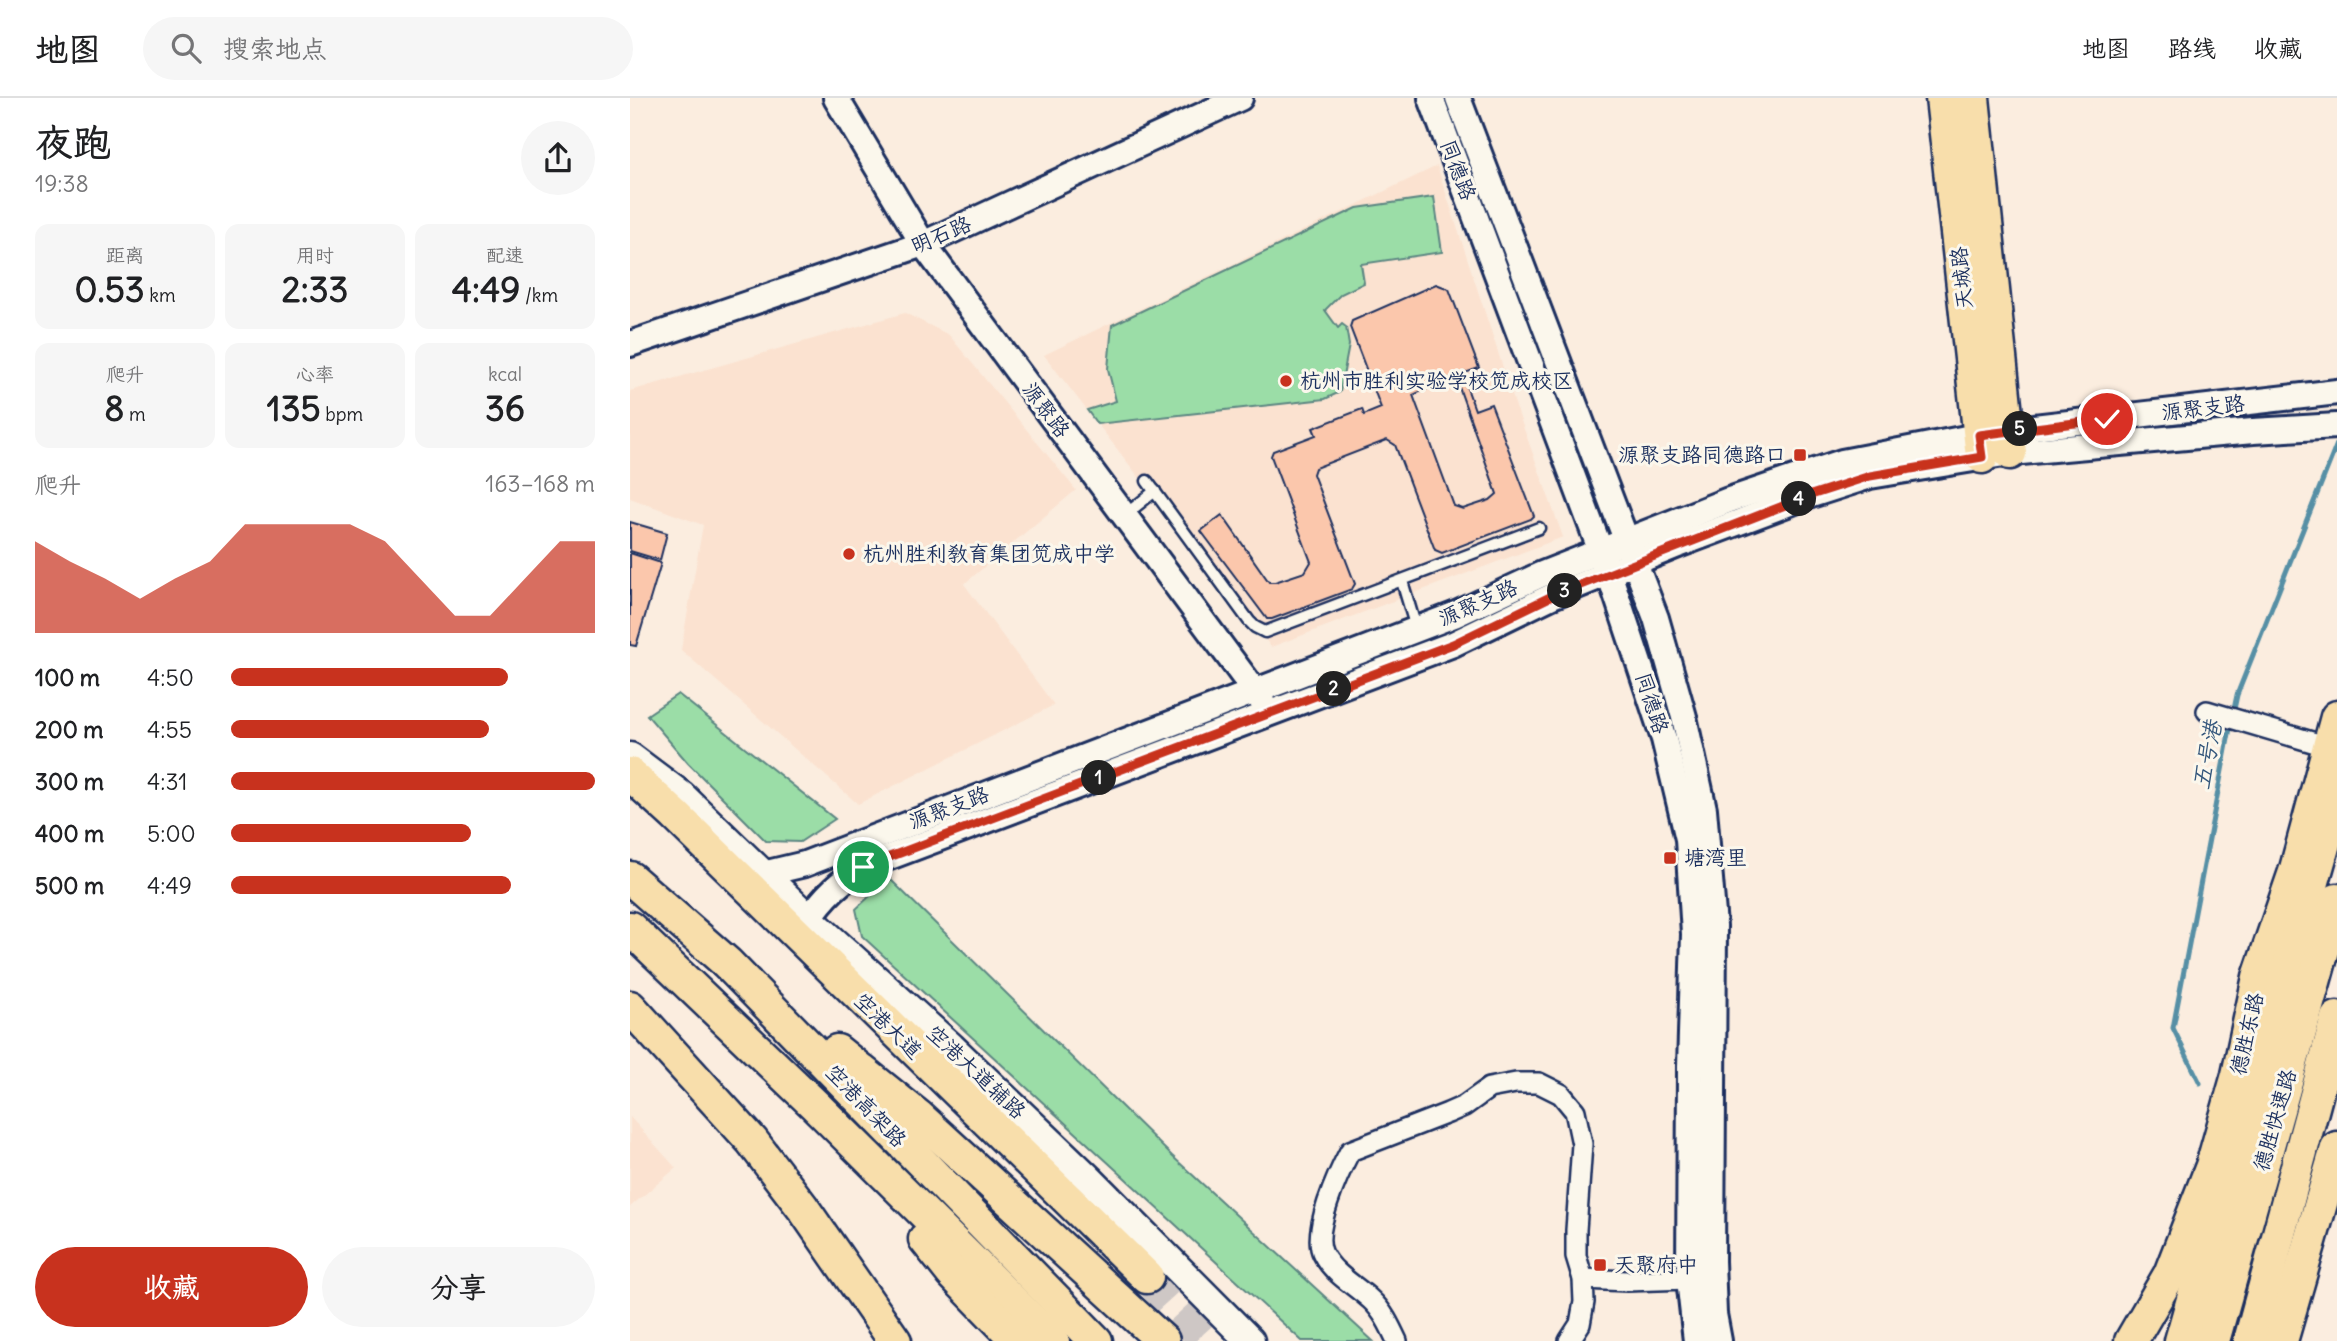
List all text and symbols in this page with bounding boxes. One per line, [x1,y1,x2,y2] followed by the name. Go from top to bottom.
[143,17,633,80] search box
[35,28,101,70] text: 地图
[167,29,205,67] icon: search
[223,32,327,65] text: 搜索地点
[2082,33,2130,63] text: 地图
[2168,33,2216,63] text: 路线
[2254,33,2302,63] text: 收藏
[35,119,111,166] text: 夜跑
[521,121,595,195] button: share
[1435,136,1482,204] street label: 同德路
[35,169,89,198] text: 19:38
[907,210,975,259] street label: 明石路
[106,243,144,267] text: 距离
[296,243,334,267] text: 用时
[486,243,524,267] text: 配速
[1945,245,1978,311] street label: 天城路
[74,267,145,311] text: 0.53
[282,267,348,311] text: 2:33
[452,267,520,311] text: 4:49
[145,283,176,307] text: km
[520,283,558,307] text: /km
[106,362,144,386] text: 爬升
[296,362,334,386] text: 心率
[488,362,522,386] text: kcal
[1300,367,1573,394] place label: 杭州市胜利实验学校笕成校区
[1278,373,1294,389] marker: 杭州市胜利实验学校笕成校区
[1017,376,1076,443] street label: 源聚路
[104,386,124,430] text: 8
[267,386,321,430] text: 135
[485,386,525,430] text: 36
[2077,389,2137,449] pin
[2160,389,2246,426] street label: 源聚支路
[2088,400,2126,438] icon: check
[124,402,146,426] text: m
[321,402,363,426] text: bpm
[2002,412,2038,446] pin: 5
[2014,416,2025,440] text: 5
[1618,441,1786,468] place label: 源聚支路同德路口
[1792,447,1808,463] marker: 源聚支路同德路口
[485,469,595,498] text: 163–168 m
[35,470,81,499] text: 爬升
[1782,482,1816,516] pin: 4
[1793,486,1804,510] text: 4
[863,540,1115,567] place label: 杭州胜利教育集团笕成中学
[841,546,857,562] marker: 杭州胜利教育集团笕成中学
[1434,573,1522,632] street label: 源聚支路
[1548,574,1583,608] pin: 3
[1559,578,1570,602] text: 3
[35,663,100,692] text: 100 m
[147,663,194,692] text: 4:50
[1630,669,1675,737] street label: 同德路
[1316,672,1352,706] pin: 2
[1328,676,1339,700] text: 2
[35,715,104,744] text: 200 m
[147,715,192,744] text: 4:55
[2186,716,2228,792] water label: 五号港
[1082,760,1116,796] pin: 1
[1095,765,1102,789] text: 1
[35,767,104,796] text: 300 m
[147,767,187,796] text: 4:31
[905,780,993,835] street label: 源聚支路
[35,819,104,848] text: 400 m
[147,819,196,848] text: 5:00
[833,837,893,897] pin
[1684,844,1747,871] place label: 塘湾里
[844,848,882,886] icon: arrive
[1662,850,1678,866] marker: 塘湾里
[35,871,104,900] text: 500 m
[147,871,192,900] text: 4:49
[849,987,928,1065] street label: 空港大道
[2224,990,2269,1078] street label: 德胜东路
[921,1019,1032,1124] street label: 空港大道辅路
[820,1059,913,1153] street label: 空港高架路
[2247,1066,2302,1174] street label: 德胜快速路
[35,1247,308,1327] button: 收藏
[322,1247,595,1327] button: 分享
[1614,1251,1698,1278] place label: 天聚府中
[1592,1257,1608,1273] marker: 天聚府中

